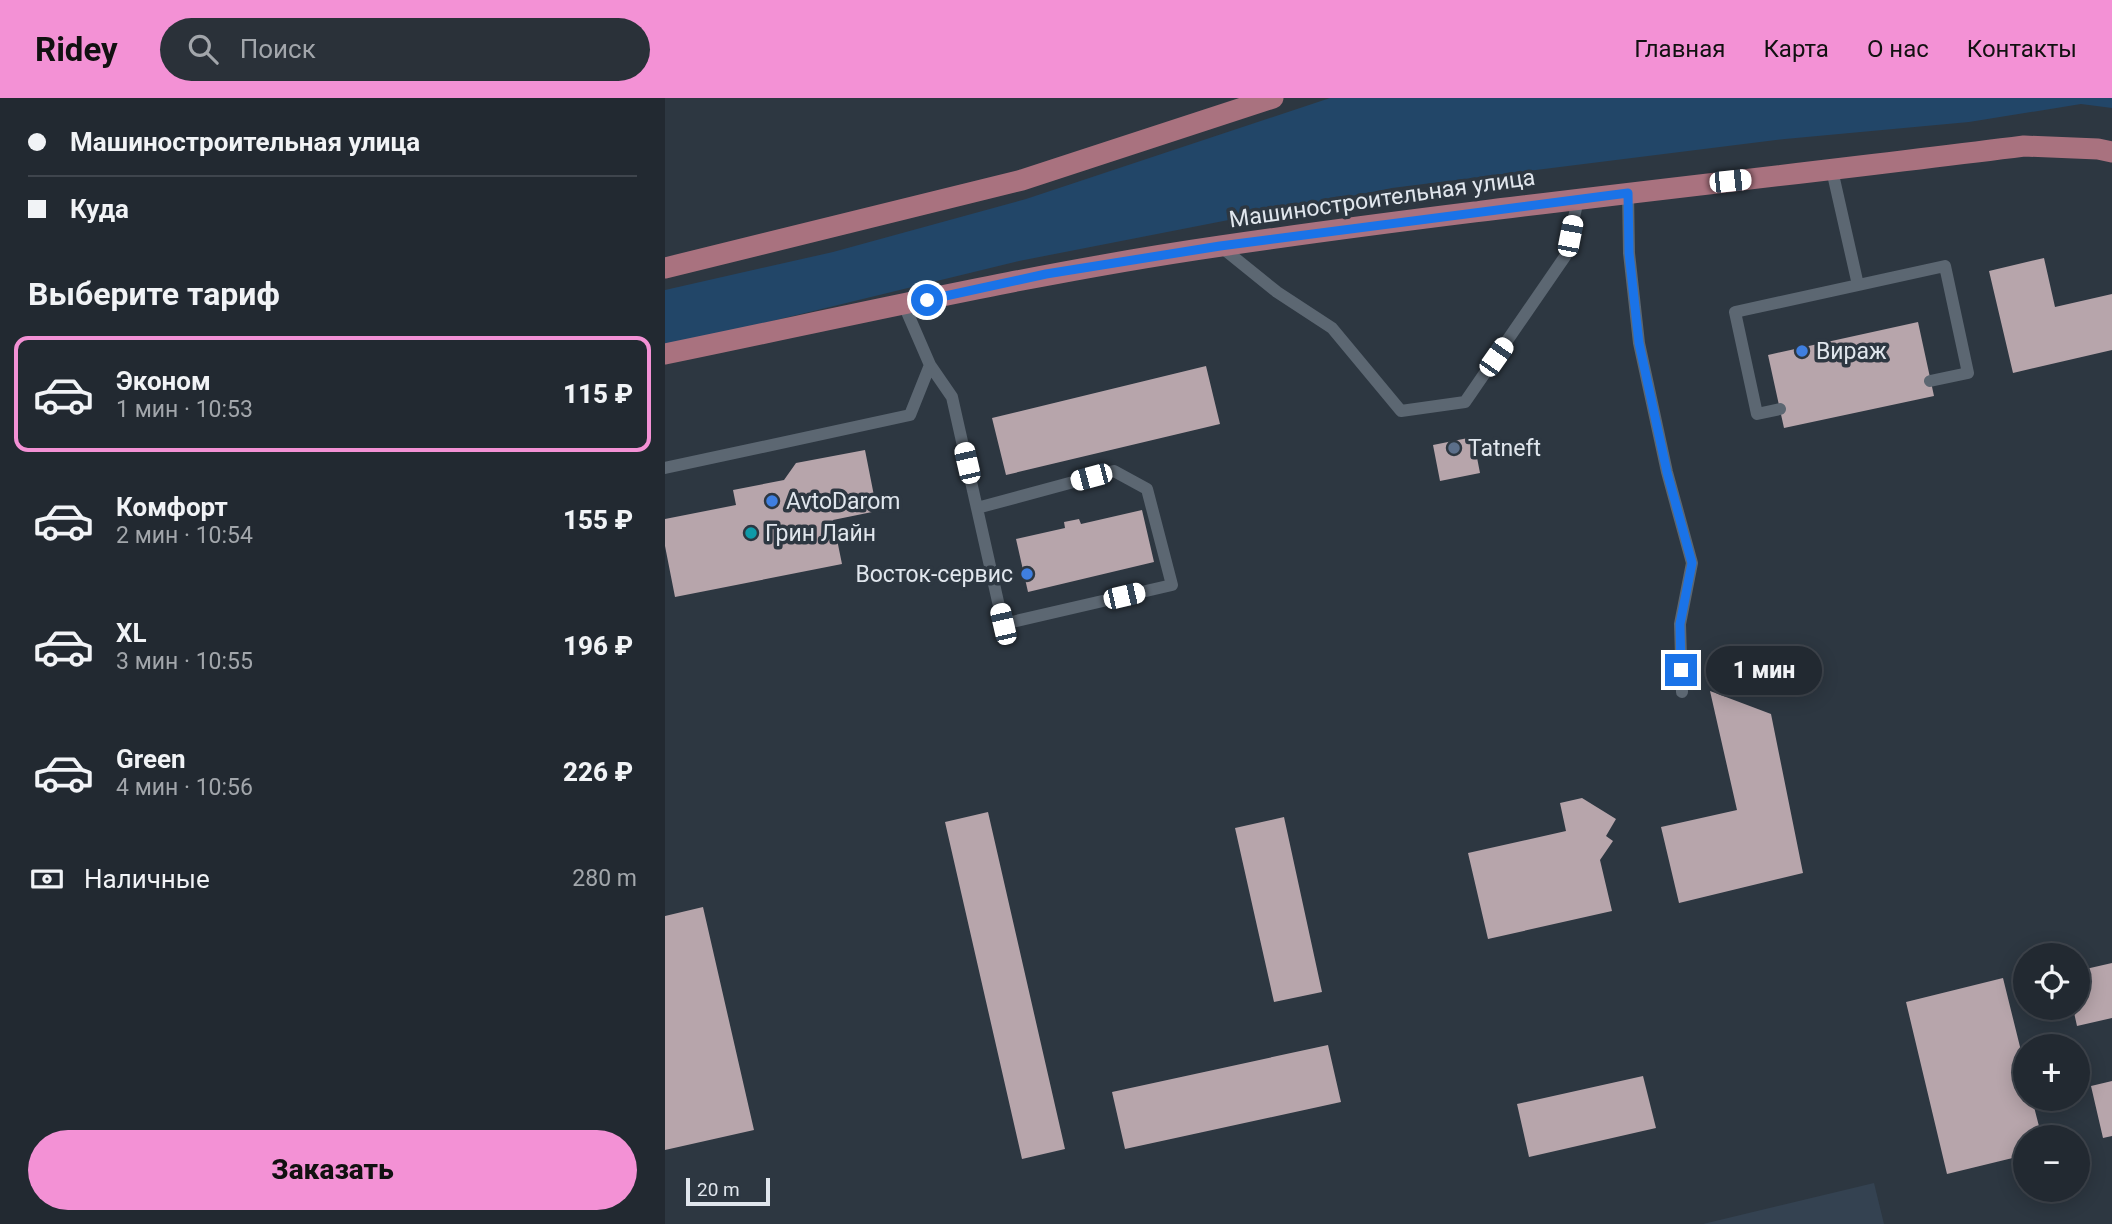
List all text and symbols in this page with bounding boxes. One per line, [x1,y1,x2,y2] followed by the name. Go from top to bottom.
[160,18,650,81] search box
[35,30,118,69] text: Ridey
[184,30,222,68] icon: search
[240,34,316,64] text: Поиск
[1634,35,1725,63] text: Главная
[1763,35,1829,63] text: Карта
[1867,35,1929,63] text: О нас
[1967,35,2077,63] text: Контакты
[70,127,420,157] text: Машиностроительная улица
[1227,164,1537,233] street label: Машиностроительная улица
[1709,168,1752,194] car
[70,194,129,224] text: Куда
[1556,213,1585,259] car
[28,275,280,313] text: Выберите тариф
[911,284,943,316] route start
[1476,334,1517,380] car
[1816,338,1887,365] place label: Вираж
[1794,343,1810,359] marker: Вираж
[32,363,95,426] icon: car
[116,366,211,396] text: Эконом
[563,379,633,409] text: 115 ₽
[116,396,253,423] text: 1 мин · 10:53
[1468,435,1541,462] place label: Tatneft
[953,440,982,486] car
[1446,440,1462,456] marker: Tatneft
[1068,461,1115,493] car
[786,488,900,515] place label: AvtoDarom
[32,489,95,552] icon: car
[116,492,228,522] text: Комфорт
[764,493,780,509] marker: AvtoDarom
[563,505,633,535] text: 155 ₽
[765,520,876,547] place label: Грин Лайн
[116,522,253,549] text: 2 мин · 10:54
[743,525,759,541] marker: Грин Лайн
[855,561,1013,588] place label: Восток-сервис
[1019,566,1035,582] marker: Восток-сервис
[1102,581,1147,611] car
[989,601,1018,647] car
[32,615,95,678] icon: car
[116,618,147,648] text: XL
[563,631,633,661] text: 196 ₽
[1705,646,1821,694] callout: 1 мин
[116,648,253,675] text: 3 мин · 10:55
[1665,654,1697,686] route end
[1733,657,1795,684] text: 1 мин
[32,741,95,804] icon: car
[116,744,186,774] text: Green
[563,757,633,787] text: 226 ₽
[116,774,253,801] text: 4 мин · 10:56
[28,860,66,898] icon: cash
[84,864,210,894] text: Наличные
[572,865,637,892] text: 280 m
[2013,943,2090,1202] map controls
[2013,943,2090,1020] button: locate
[2013,1034,2090,1111] button: +
[2013,1125,2090,1202] button: −
[28,1130,637,1210] button: Заказать
[686,1175,770,1207] scale bar
[697,1178,740,1201] text: 20 m

